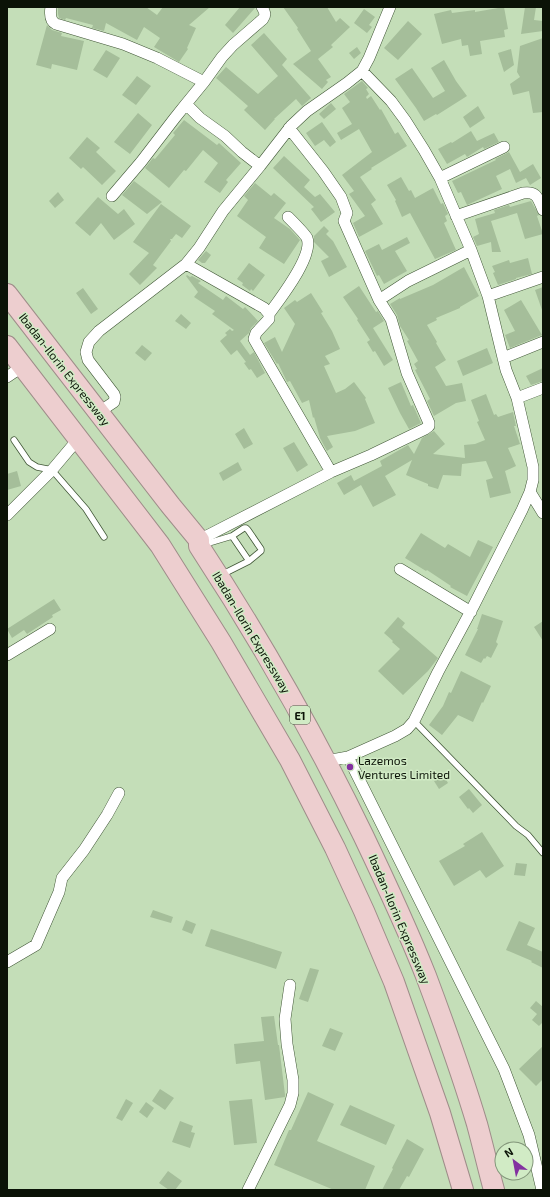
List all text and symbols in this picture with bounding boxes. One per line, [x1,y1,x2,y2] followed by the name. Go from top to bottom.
[17,310,114,429] street label: Ibadan-Ilorin Expressway
[210,569,294,696] street label: Ibadan-Ilorin Expressway
[290,706,310,724] road number: E1
[358,753,450,781] place label: Lazemos Ventures Limited
[345,762,355,772] marker: Lazemos Ventures Limited
[366,852,434,987] street label: Ibadan-Ilorin Expressway
[494,1141,534,1181] north arrow
[502,1144,515,1160] text: N

